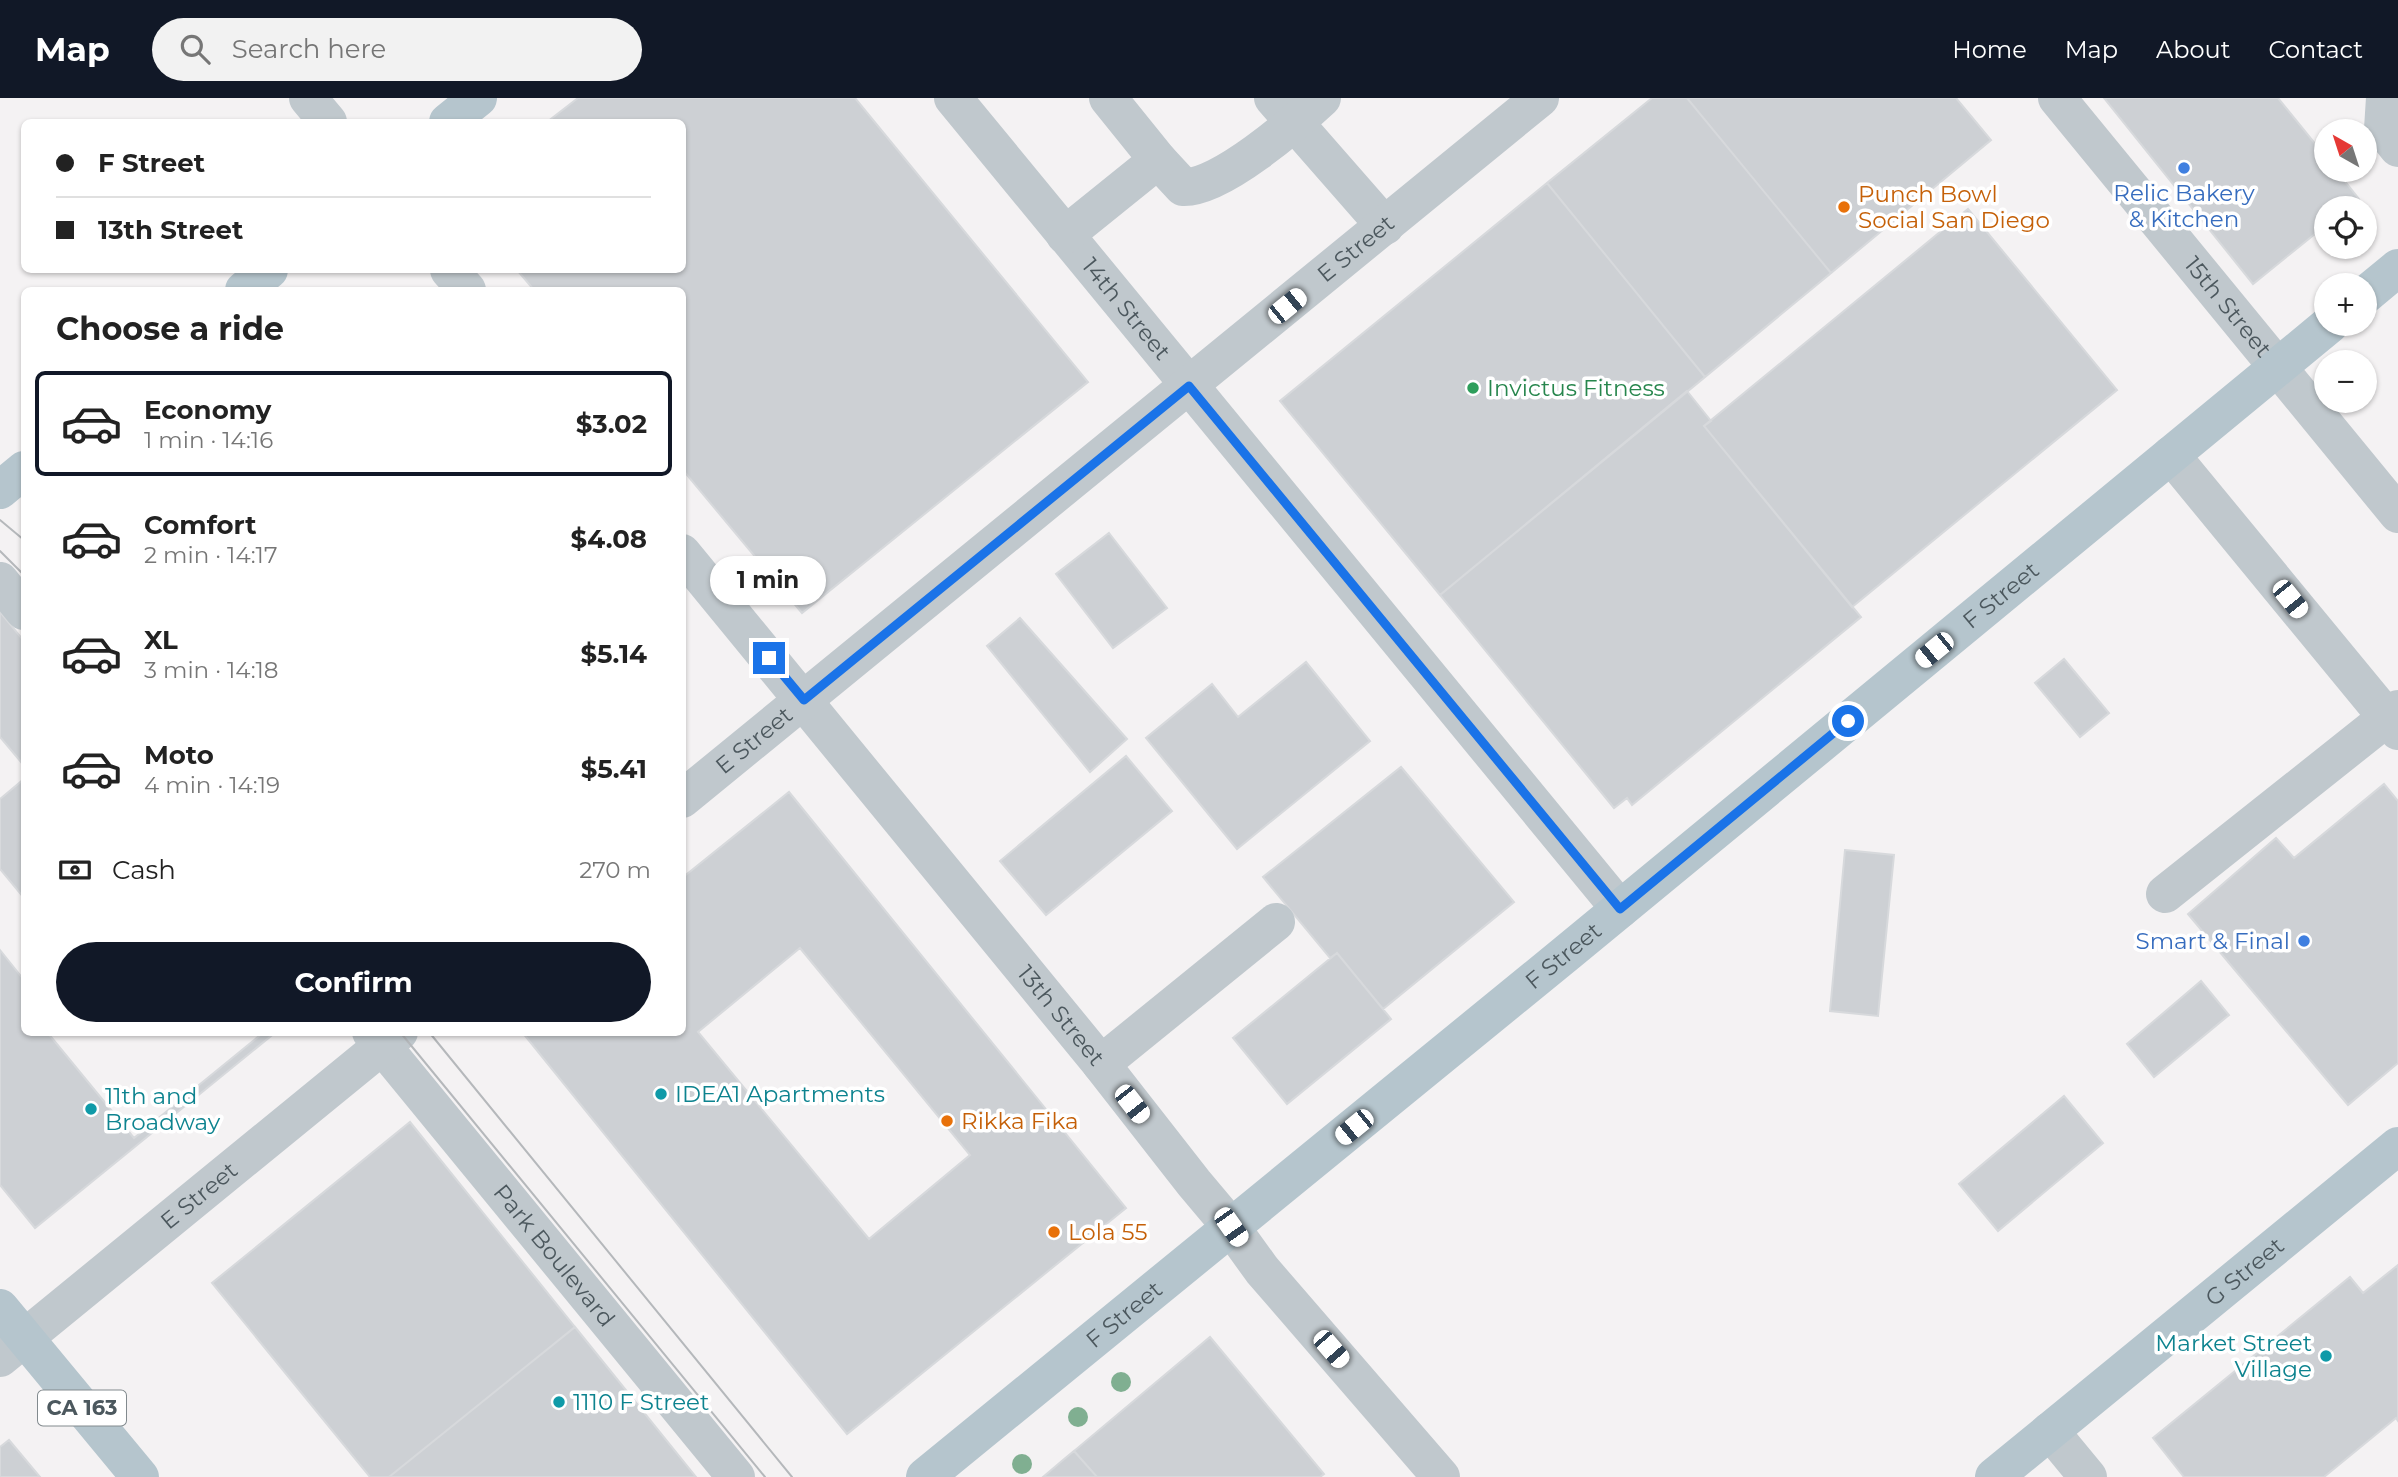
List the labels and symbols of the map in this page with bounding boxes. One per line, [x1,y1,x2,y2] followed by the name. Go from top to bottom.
[2314,119,2376,182] north arrow
[2176,160,2192,176] marker: Relic Bakery & Kitchen
[2113,179,2255,233] place label: Relic Bakery & Kitchen
[1858,180,2050,234] place label: Punch Bowl Social San Diego
[1836,199,1852,215] marker: Punch Bowl Social San Diego
[1312,209,1400,288] street label: E Street
[2179,251,2278,363] street label: 15th Street
[1076,252,1177,366] street label: 14th Street
[1265,285,1310,327] car
[1487,374,1665,402] place label: Invictus Fitness
[1465,380,1481,396] marker: Invictus Fitness
[711,556,827,606] callout: 1 min
[1957,556,2045,635] street label: F Street
[2269,576,2312,622] car
[1912,629,1957,671] car
[753,642,785,674] route end
[710,701,798,780] street label: E Street
[1832,705,1864,737] route start
[1519,916,1607,995] street label: F Street
[2135,927,2290,955] place label: Smart & Final
[2296,933,2312,949] marker: Smart & Final
[1012,959,1111,1071] street label: 13th Street
[675,1080,885,1108] place label: IDEA1 Apartments
[1111,1081,1154,1127] car
[105,1082,221,1136] place label: 11th and Broadway
[653,1086,669,1102] marker: IDEA1 Apartments
[83,1101,99,1117] marker: 11th and Broadway
[1332,1106,1377,1148] car
[961,1107,1079,1135] place label: Rikka Fika
[939,1113,955,1129] marker: Rikka Fika
[155,1156,243,1235] street label: E Street
[488,1179,621,1332] street label: Park Boulevard
[1211,1204,1252,1250] car
[1068,1218,1148,1246] place label: Lola 55
[1046,1224,1062,1240] marker: Lola 55
[2200,1231,2290,1312] street label: G Street
[1080,1275,1168,1354] street label: F Street
[1310,1326,1353,1372] car
[2155,1329,2312,1383] place label: Market Street Village
[2318,1348,2334,1364] marker: Market Street Village
[573,1388,709,1416] place label: 1110 F Street
[38,1390,126,1426] road number: CA 163
[551,1394,567,1410] marker: 1110 F Street

